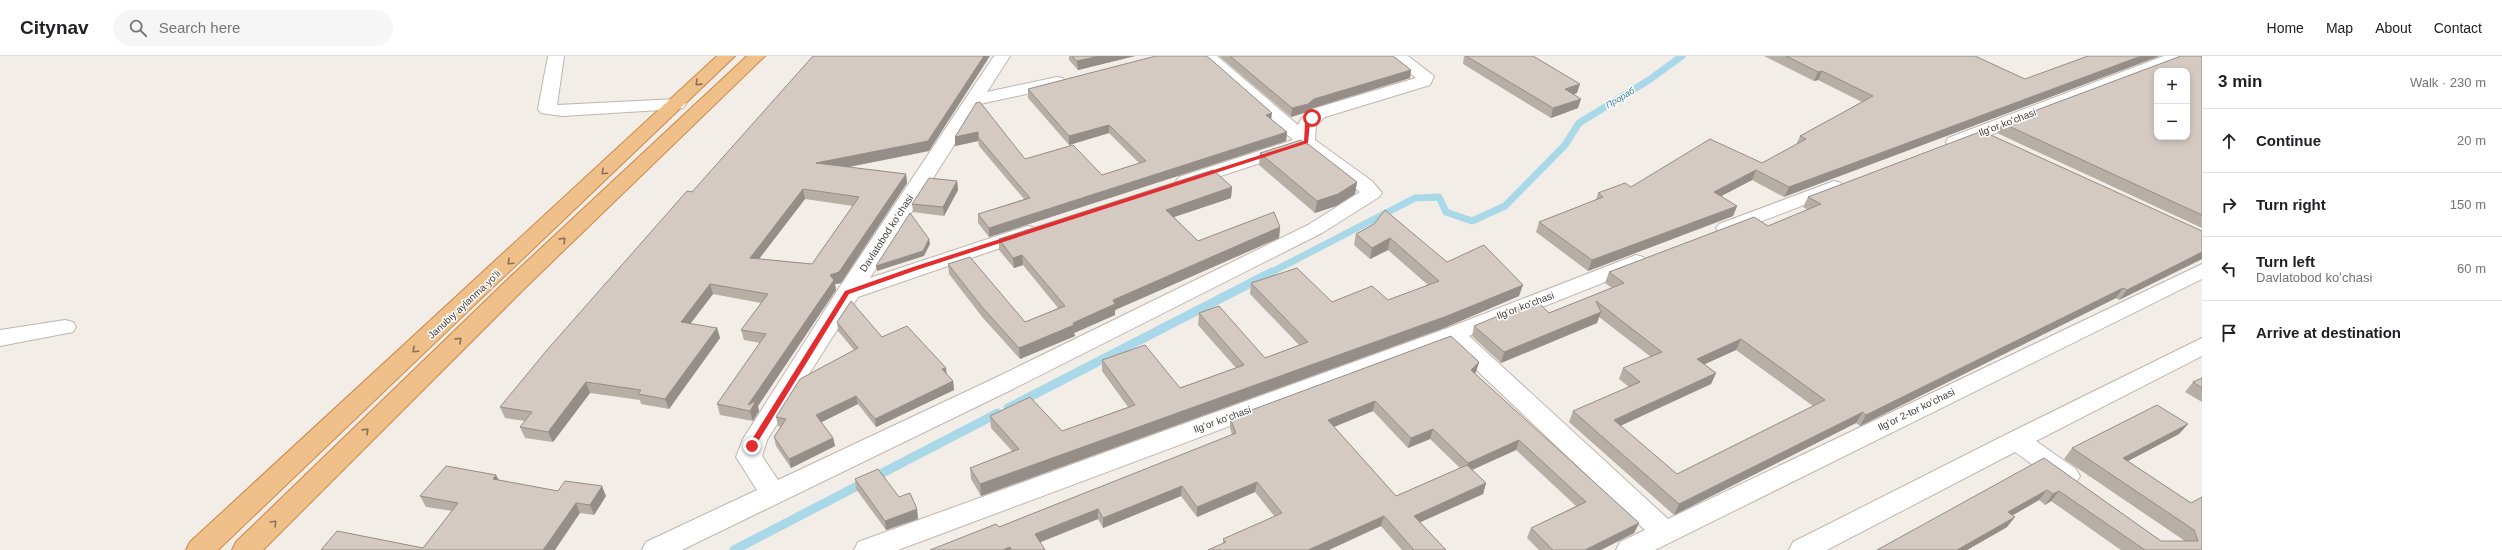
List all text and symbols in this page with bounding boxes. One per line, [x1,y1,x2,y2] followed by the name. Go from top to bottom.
[113,10,393,46] search box
[20,17,89,38] text: Citynav
[127,17,149,39] icon: search
[159,19,240,36] text: Search here
[2267,20,2304,36] text: Home
[2326,20,2353,36] text: Map
[2375,20,2412,36] text: About
[2434,20,2482,36] text: Contact
[2154,68,2190,140] map controls
[2154,68,2190,104] button: +
[2218,72,2262,91] text: 3 min
[2410,75,2486,90] text: Walk · 230 m
[696,78,703,85] one-way arrow
[1604,85,1637,110] water label: Прораб
[2154,104,2190,140] button: −
[1977,106,2037,138] street label: Ilgʻor koʻchasi
[1303,109,1321,127] route start
[2218,130,2240,152] icon: ahead
[2256,132,2321,149] text: Continue
[2457,133,2486,148] text: 20 m
[601,167,609,175] one-way arrow
[857,193,915,274] street label: Davlatobod koʻchasi
[2218,194,2240,216] icon: right
[2256,196,2326,213] text: Turn right
[2450,197,2486,212] text: 150 m
[558,238,565,245] one-way arrow
[2256,253,2315,270] text: Turn left
[507,257,515,264] one-way arrow
[2218,258,2240,280] icon: left
[2457,261,2486,276] text: 60 m
[426,268,503,341] street label: Janubiy aylanma yoʻli
[2256,270,2372,285] text: Davlatobod koʻchasi
[1495,289,1555,321] street label: Ilgʻor koʻchasi
[2218,322,2240,344] icon: arrive
[2256,324,2401,341] text: Arrive at destination
[454,337,462,345] one-way arrow
[412,345,419,352] one-way arrow
[1876,386,1956,433] street label: Ilgʻor 2-tor koʻchasi
[1192,404,1253,435] street label: Ilgʻor koʻchasi
[361,428,369,436] one-way arrow
[743,437,761,455] route end
[269,520,277,527] one-way arrow

